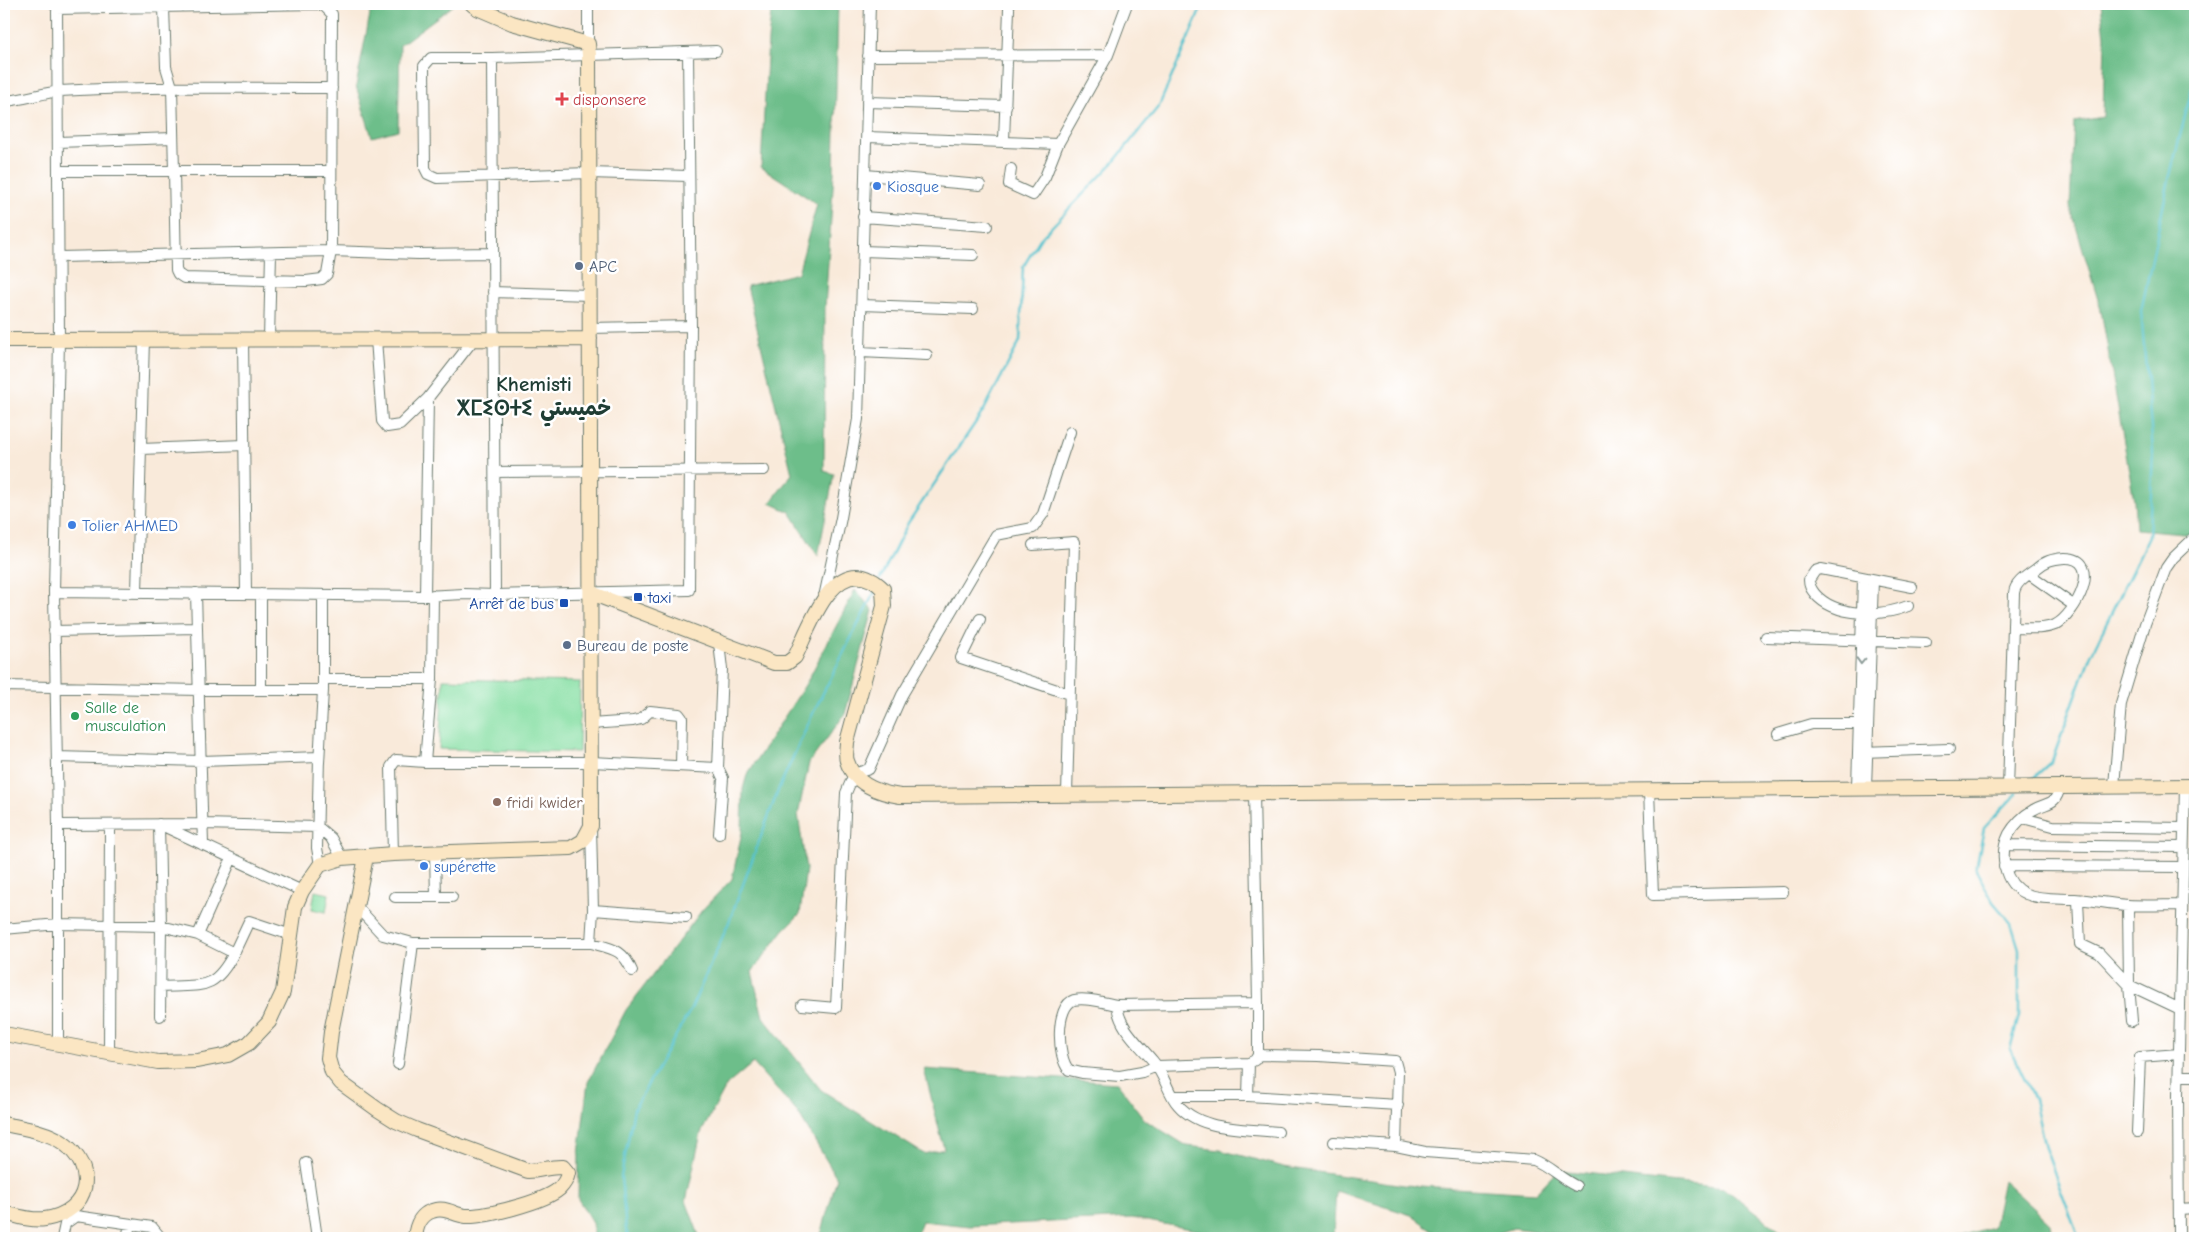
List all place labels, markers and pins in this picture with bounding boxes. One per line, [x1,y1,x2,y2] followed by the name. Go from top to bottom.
[573,91,646,109] place label: disponsere
[555,92,569,106] marker: disponsere
[887,178,939,196] place label: Kiosque
[871,180,883,192] marker: Kiosque
[589,258,617,276] place label: APC
[573,260,585,272] marker: APC
[82,517,178,535] place label: Tolier AHMED
[66,519,78,531] marker: Tolier AHMED
[647,589,672,607] place label: taxi
[632,591,644,603] marker: taxi
[469,595,554,613] place label: Arrêt de bus
[558,597,570,609] marker: Arrêt de bus
[577,637,688,655] place label: Bureau de poste
[561,639,573,651] marker: Bureau de poste
[85,699,166,735] place label: Salle de musculation
[69,710,81,722] marker: Salle de musculation
[506,794,583,812] place label: fridi kwider
[491,796,503,808] marker: fridi kwider
[434,858,496,876] place label: supérette
[418,860,430,872] marker: supérette

